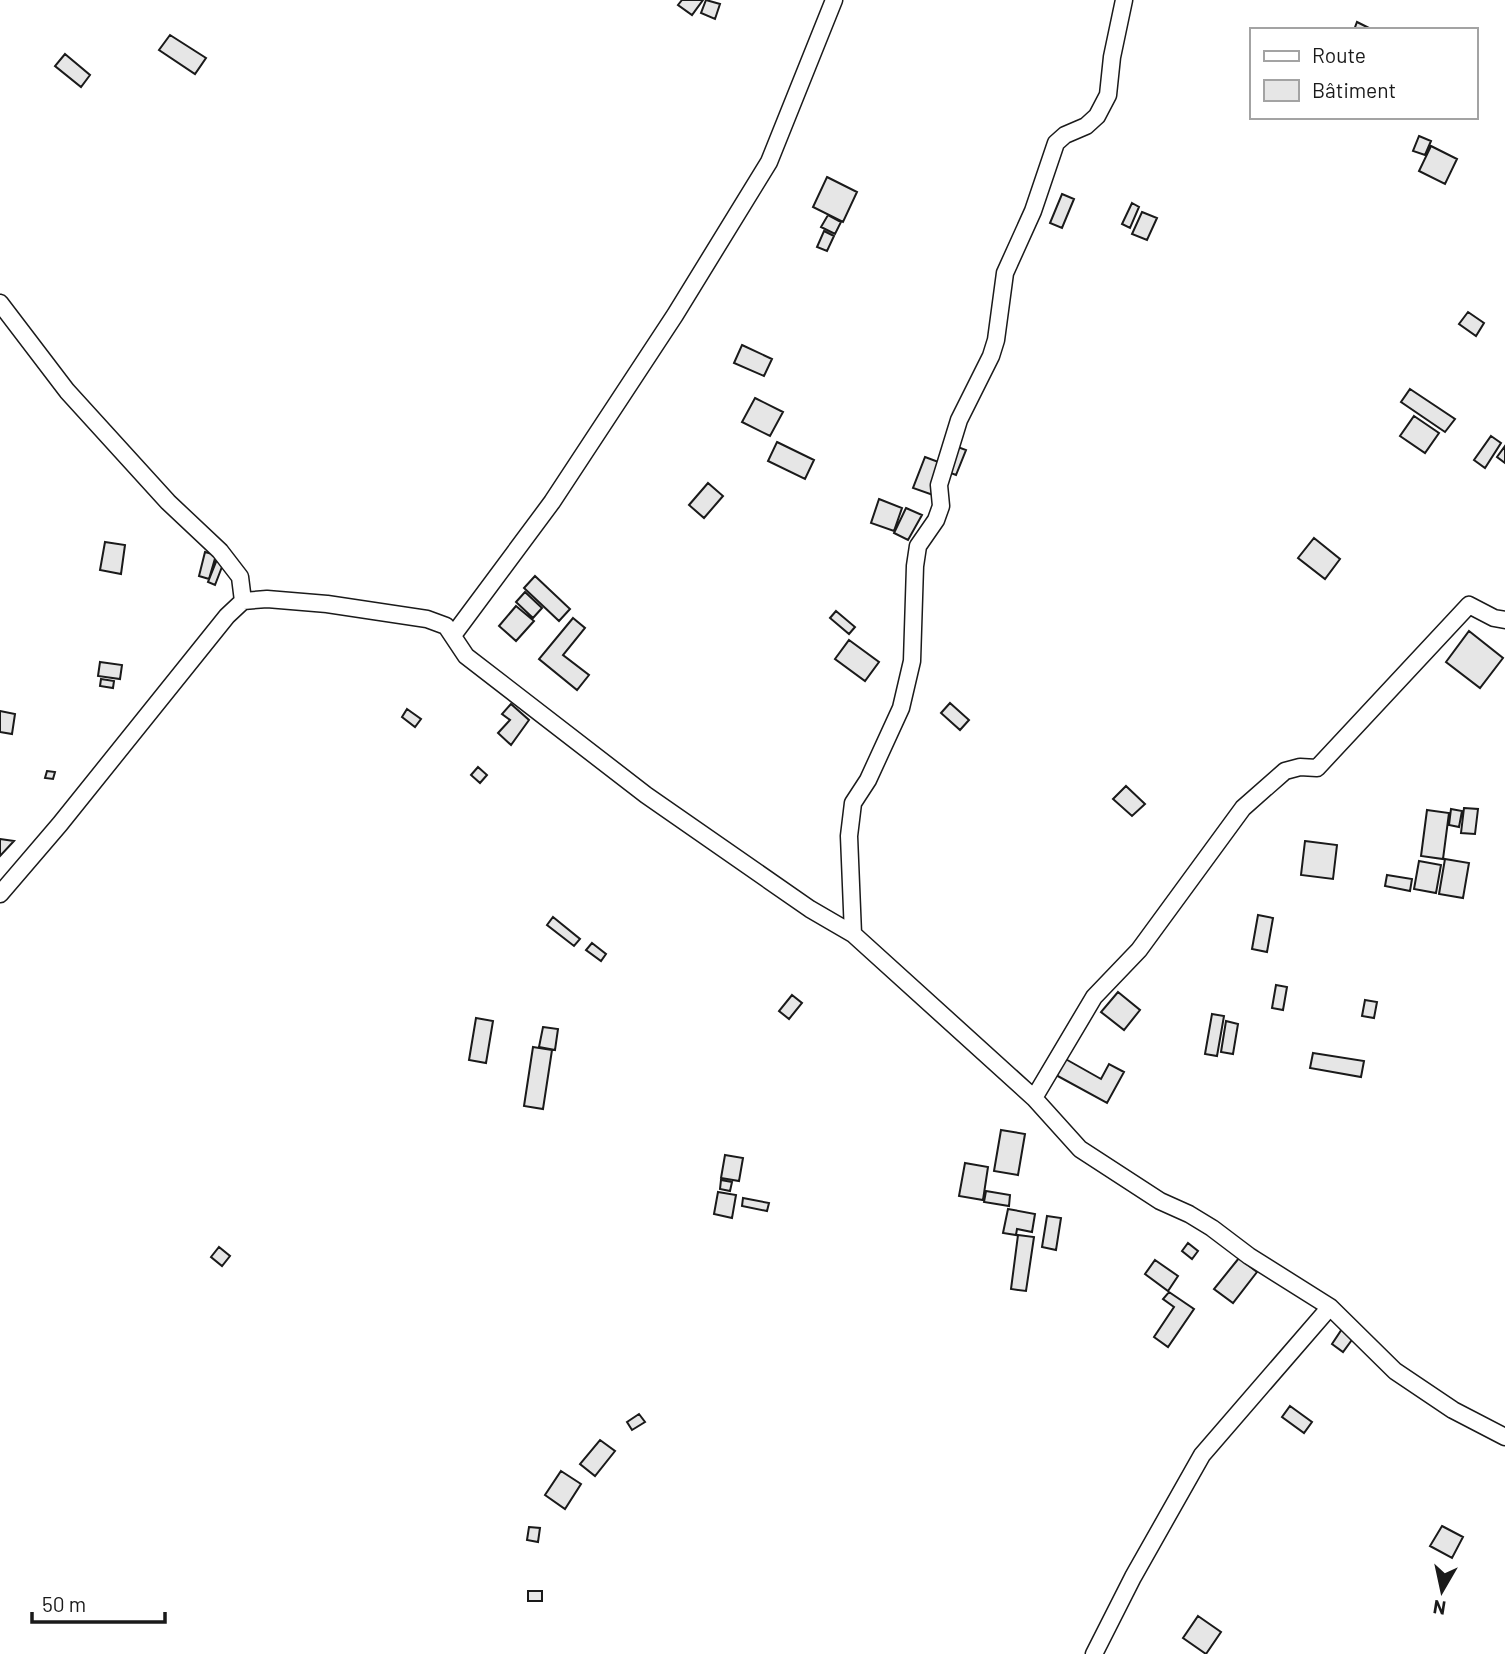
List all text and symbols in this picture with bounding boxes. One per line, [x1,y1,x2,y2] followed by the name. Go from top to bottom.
[1250,28,1477,119] legend
[1312,42,1366,67] text: Route
[1312,77,1396,102] text: Bâtiment
[1407,1556,1477,1626] north arrow
[32,1580,164,1624] scale bar
[42,1591,86,1616] text: 50 m
[1431,1596,1447,1621] text: N

